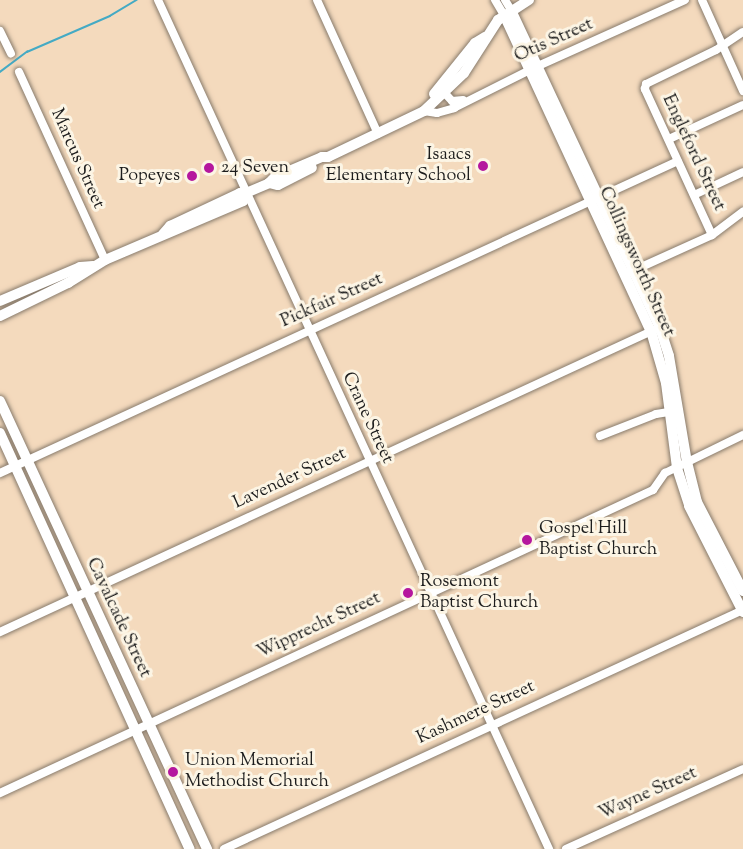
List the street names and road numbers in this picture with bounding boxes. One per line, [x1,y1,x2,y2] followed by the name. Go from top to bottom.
[511,14,597,68] street label: Otis Street
[657,91,729,215] street label: Engleford Street
[45,106,109,212] street label: Marcus Street
[593,184,679,340] street label: Collingsworth Street
[278,269,386,333] street label: Pickfair Street
[336,369,398,467] street label: Crane Street
[230,443,350,515] street label: Lavender Street
[81,555,155,681] street label: Cavalcade Street
[254,588,384,664] street label: Wipprecht Street
[414,676,538,750] street label: Kashmere Street
[596,763,700,825] street label: Wayne Street

